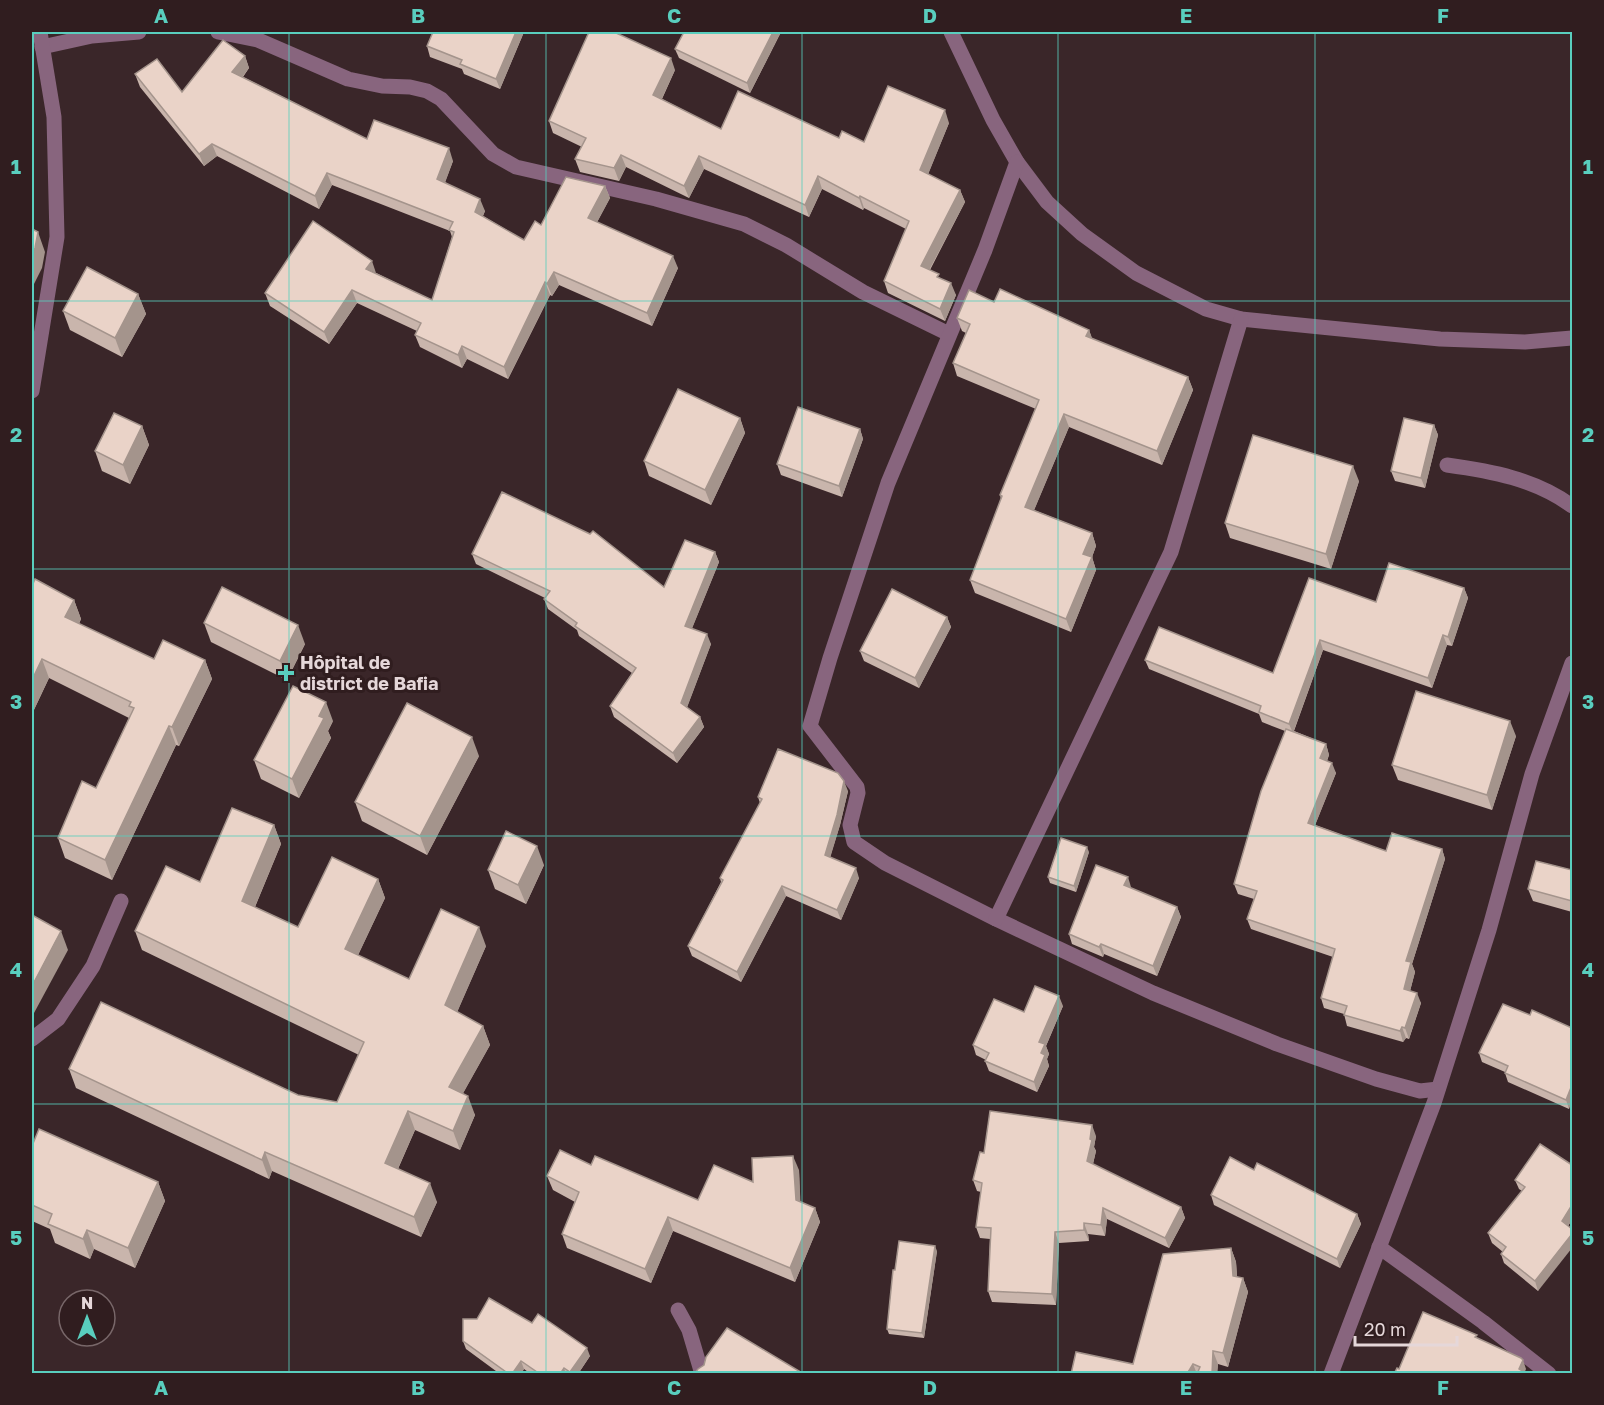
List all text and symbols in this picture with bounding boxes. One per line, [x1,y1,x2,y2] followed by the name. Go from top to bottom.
[154,3,168,27] text: A
[411,3,425,27] text: B
[667,3,681,27] text: C
[923,3,937,27] text: D
[1180,3,1192,27] text: E
[1437,3,1449,27] text: F
[11,154,21,178] text: 1
[1583,154,1593,178] text: 1
[10,422,22,446] text: 2
[1582,422,1594,446] text: 2
[300,651,438,694] place label: Hôpital de district de Bafia
[277,664,295,682] marker: Hôpital de district de Bafia
[10,689,22,713] text: 3
[1582,689,1594,713] text: 3
[10,957,22,981] text: 4
[1582,957,1594,981] text: 4
[10,1225,22,1249] text: 5
[1582,1225,1594,1249] text: 5
[57,1288,117,1348] north arrow
[81,1293,93,1313] text: N
[1355,1309,1457,1347] scale bar
[1364,1318,1406,1340] text: 20 m
[154,1375,168,1399] text: A
[411,1375,425,1399] text: B
[667,1375,681,1399] text: C
[923,1375,937,1399] text: D
[1180,1375,1192,1399] text: E
[1437,1375,1449,1399] text: F

